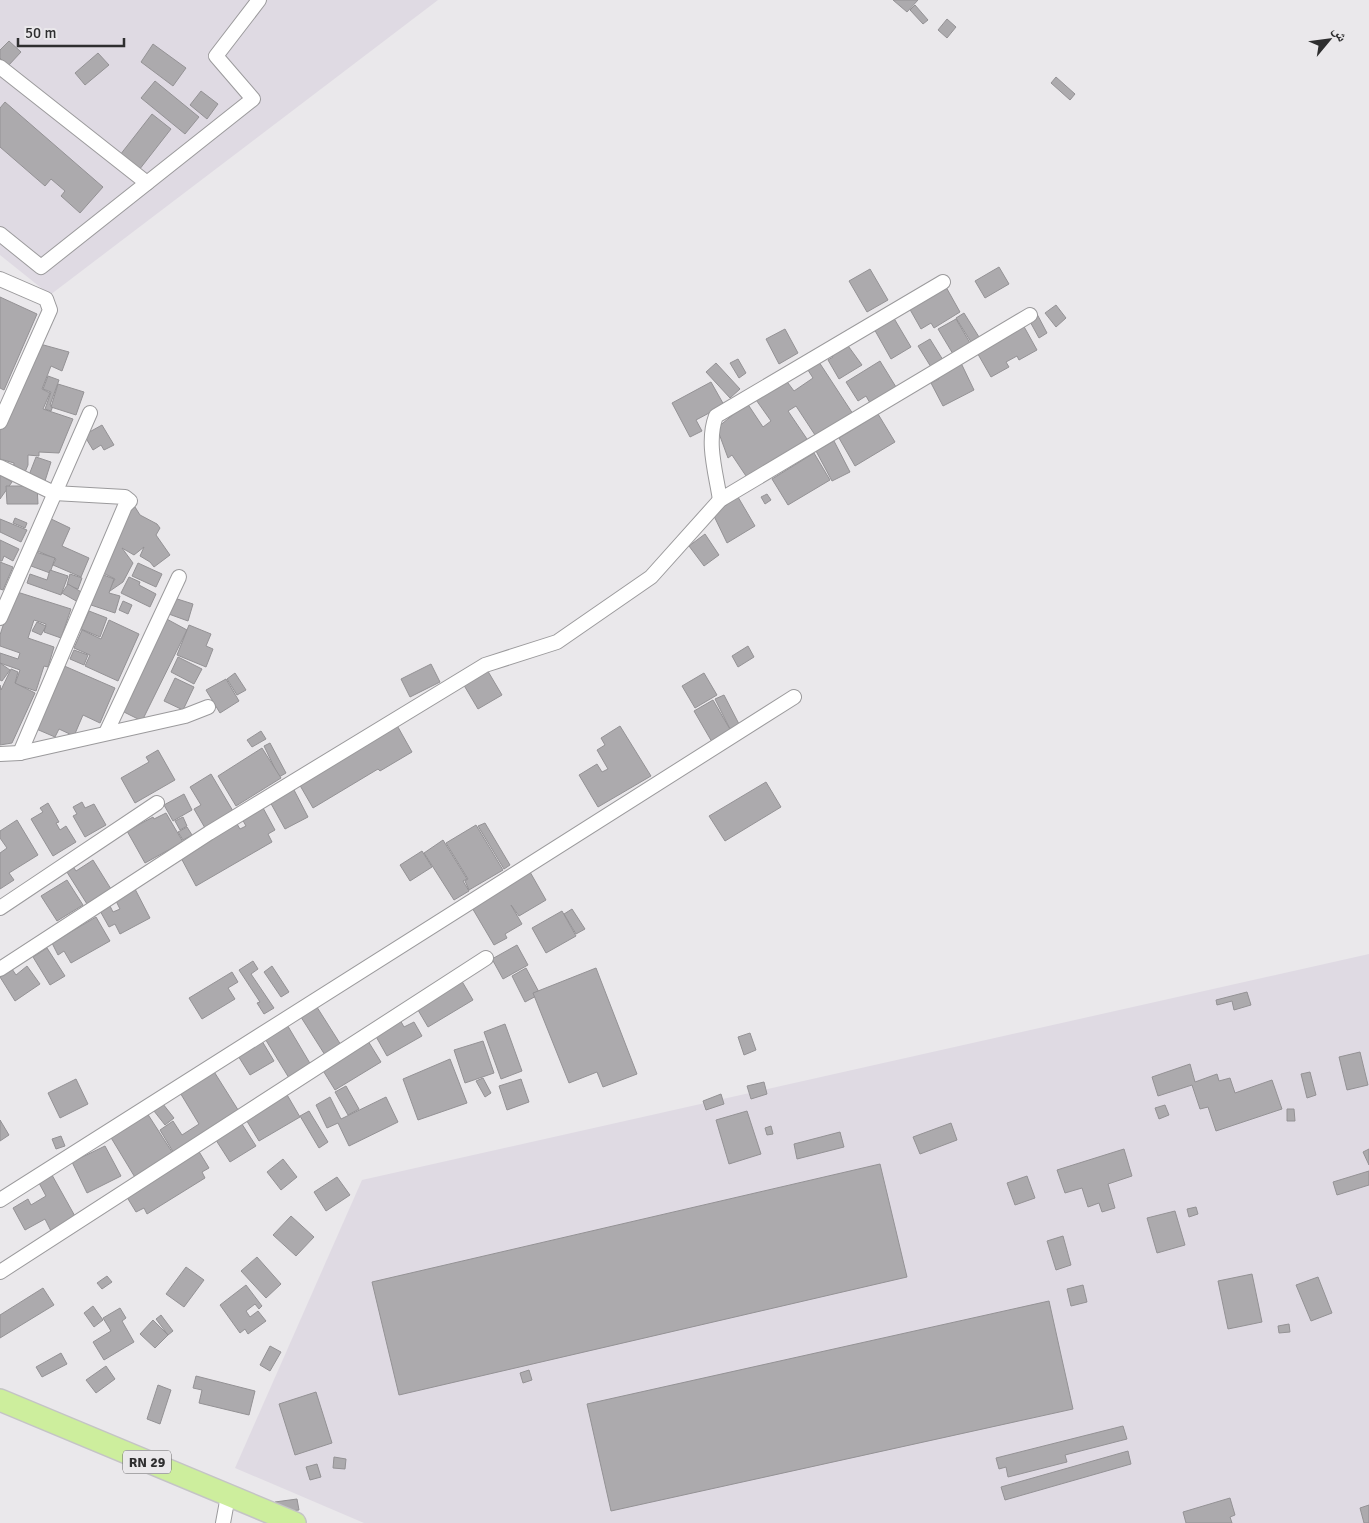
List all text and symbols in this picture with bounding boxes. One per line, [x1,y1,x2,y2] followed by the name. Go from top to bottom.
[18,15,124,47] scale bar
[1304,15,1354,65] north arrow
[1329,23,1351,45] text: ش
[25,24,56,42] text: 50 m
[123,1450,171,1474] road number: RN 29

